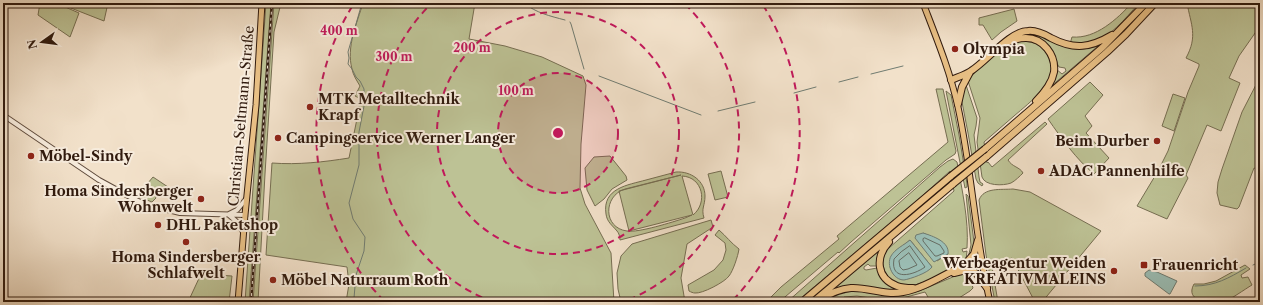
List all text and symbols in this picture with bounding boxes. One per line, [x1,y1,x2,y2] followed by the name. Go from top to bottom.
[22,22,62,62] north arrow
[320,23,358,38] text: 400 m
[224,25,258,207] street label: Christian-Seltmann-Straße
[24,38,40,51] text: N
[453,40,491,55] text: 200 m
[963,40,1026,58] place label: Olympia
[950,44,960,54] marker: Olympia
[375,49,413,64] text: 300 m
[498,83,534,98] text: 100 m
[318,90,460,124] place label: MTK Metalltechnik Krapf
[305,102,315,112] marker: MTK Metalltechnik Krapf
[551,126,565,140] centre of rings
[286,129,515,147] place label: Campingservice Werner Langer
[1055,132,1149,150] place label: Beim Durber
[273,133,283,143] marker: Campingservice Werner Langer
[1152,136,1162,146] marker: Beim Durber
[39,147,133,165] place label: Möbel-Sindy
[26,151,36,161] marker: Möbel-Sindy
[1048,162,1185,180] place label: ADAC Pannenhilfe
[1036,166,1046,176] marker: ADAC Pannenhilfe
[44,182,193,216] place label: Homa Sindersberger Wohnwelt
[196,194,206,204] marker: Homa Sindersberger Wohnwelt
[166,216,278,234] place label: DHL Paketshop
[153,220,163,230] marker: DHL Paketshop
[181,237,191,247] marker: Homa Sindersberger Schlafwelt
[112,248,261,282] place label: Homa Sindersberger Schlafwelt
[942,254,1106,288] place label: Werbeagentur Weiden KREATIVMALEINS
[1152,256,1239,274] place label: Frauenricht
[1139,260,1149,270] marker: Frauenricht
[1109,266,1119,276] marker: Werbeagentur Weiden KREATIVMALEINS
[281,271,449,289] place label: Möbel Naturraum Roth
[268,275,278,285] marker: Möbel Naturraum Roth

